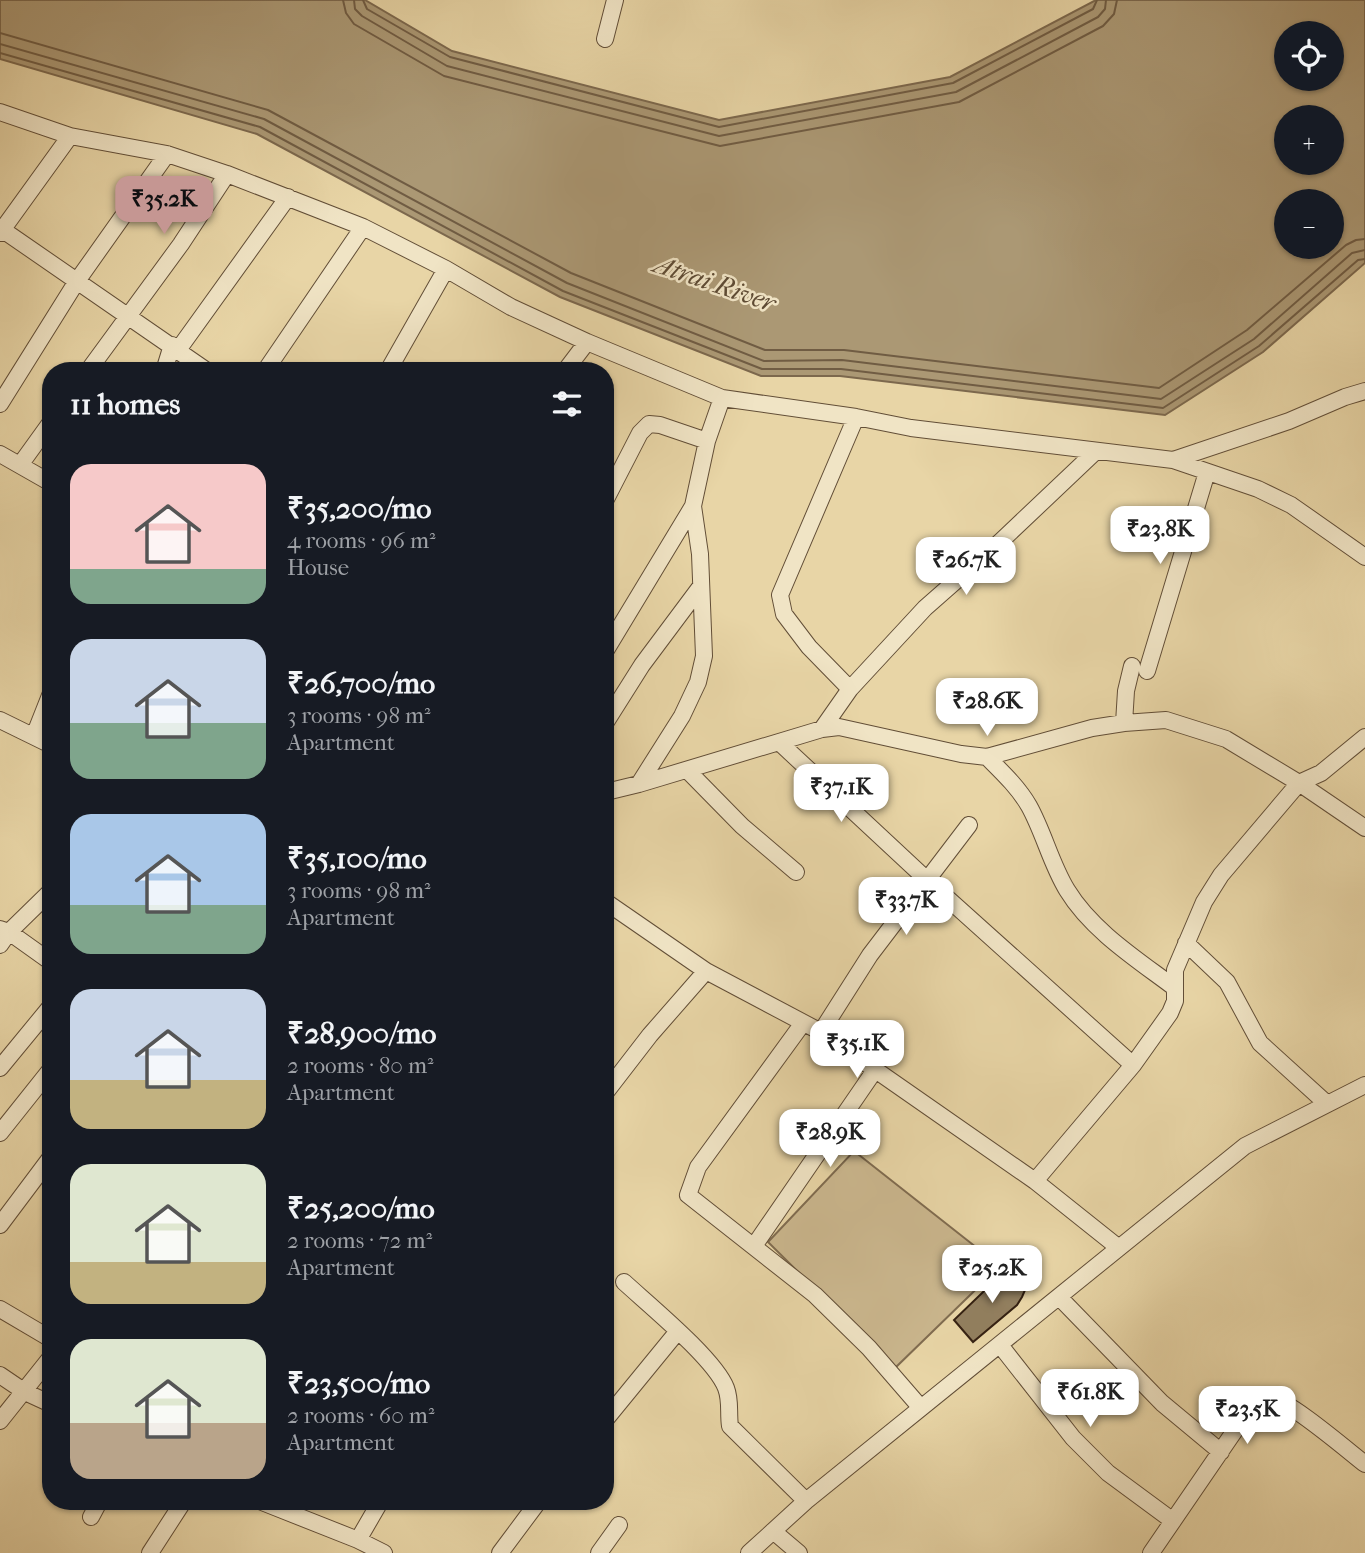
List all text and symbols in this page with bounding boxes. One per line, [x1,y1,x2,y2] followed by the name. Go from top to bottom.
[1274,21,1344,259] map controls
[1274,21,1344,91] button: locate
[1274,105,1344,175] button: +
[107,176,221,236] pin: ₹35.2K
[131,185,197,212] text: ₹35.2K
[1274,189,1344,259] button: −
[647,247,782,319] water label: Atrai River
[548,385,586,423] icon: filters
[70,387,180,422] text: 11 homes
[287,491,432,526] text: ₹35,200/mo
[126,492,210,576] icon: home
[1103,506,1217,566] pin: ₹23.8K
[1126,515,1194,542] text: ₹23.8K
[287,527,436,554] text: 4 rooms · 96 m²
[909,538,1023,597] pin: ₹26.7K
[932,546,1000,573] text: ₹26.7K
[287,554,349,581] text: House
[287,666,435,701] text: ₹26,700/mo
[126,667,210,751] icon: home
[930,678,1044,738] pin: ₹28.6K
[952,687,1022,714] text: ₹28.6K
[287,702,431,729] text: 3 rooms · 98 m²
[287,729,395,756] text: Apartment
[784,764,898,824] pin: ₹37.1K
[810,773,872,800] text: ₹37.1K
[287,841,427,876] text: ₹35,100/mo
[126,842,210,926] icon: home
[287,877,431,904] text: 3 rooms · 98 m²
[849,878,963,937] pin: ₹33.7K
[875,886,938,913] text: ₹33.7K
[287,904,395,931] text: Apartment
[287,1016,437,1051] text: ₹28,900/mo
[126,1017,210,1101] icon: home
[800,1020,914,1080] pin: ₹35.1K
[826,1029,888,1056] text: ₹35.1K
[287,1052,434,1079] text: 2 rooms · 80 m²
[287,1079,395,1106] text: Apartment
[773,1110,887,1169] pin: ₹28.9K
[795,1118,865,1145] text: ₹28.9K
[287,1191,435,1226] text: ₹25,200/mo
[126,1192,210,1276] icon: home
[287,1227,432,1254] text: 2 rooms · 72 m²
[935,1246,1049,1305] pin: ₹25.2K
[287,1254,395,1281] text: Apartment
[958,1254,1026,1281] text: ₹25.2K
[287,1366,430,1401] text: ₹23,500/mo
[126,1367,210,1451] icon: home
[1033,1370,1147,1429] pin: ₹61.8K
[1057,1378,1123,1405] text: ₹61.8K
[1190,1386,1304,1446] pin: ₹23.5K
[1215,1395,1279,1422] text: ₹23.5K
[287,1402,434,1429] text: 2 rooms · 60 m²
[287,1429,395,1456] text: Apartment

